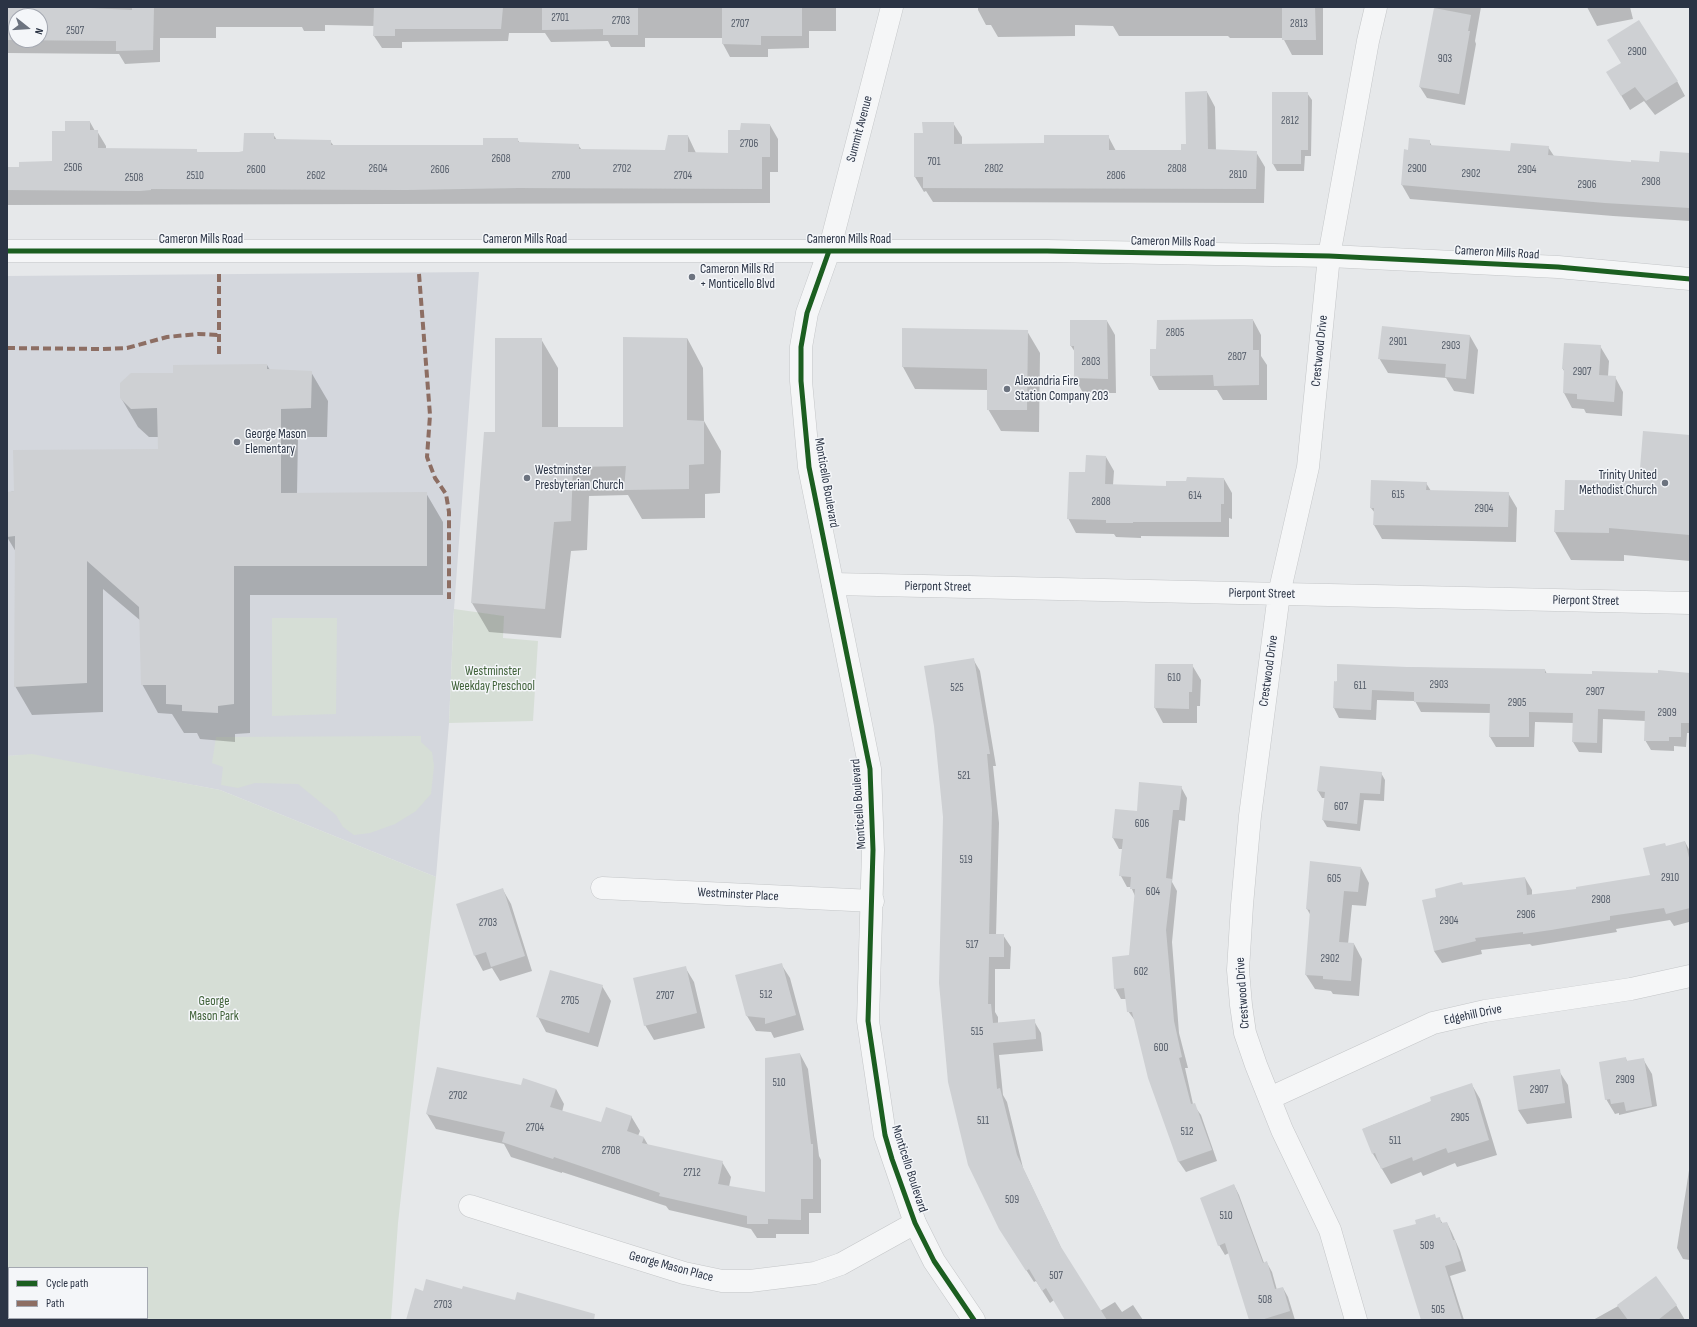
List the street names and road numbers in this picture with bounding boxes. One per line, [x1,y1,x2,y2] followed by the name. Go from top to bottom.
[844,94,876,164] street label: Summit Avenue
[159,232,243,248] street label: Cameron Mills Road
[483,232,567,248] street label: Cameron Mills Road
[807,232,891,248] street label: Cameron Mills Road
[1131,233,1215,251] street label: Cameron Mills Road
[1454,243,1540,263] street label: Cameron Mills Road
[1308,314,1332,388] street label: Crestwood Drive
[810,437,842,529] street label: Monticello Boulevard
[904,579,972,595] street label: Pierpont Street
[1228,586,1296,602] street label: Pierpont Street
[1552,593,1620,609] street label: Pierpont Street
[1256,634,1282,708] street label: Crestwood Drive
[848,758,870,850] street label: Monticello Boulevard
[697,885,779,905] street label: Westminster Place
[1233,957,1253,1029] street label: Crestwood Drive
[1443,1001,1503,1029] street label: Edgehill Drive
[888,1123,930,1215] street label: Monticello Boulevard
[627,1248,715,1286] street label: George Mason Place

